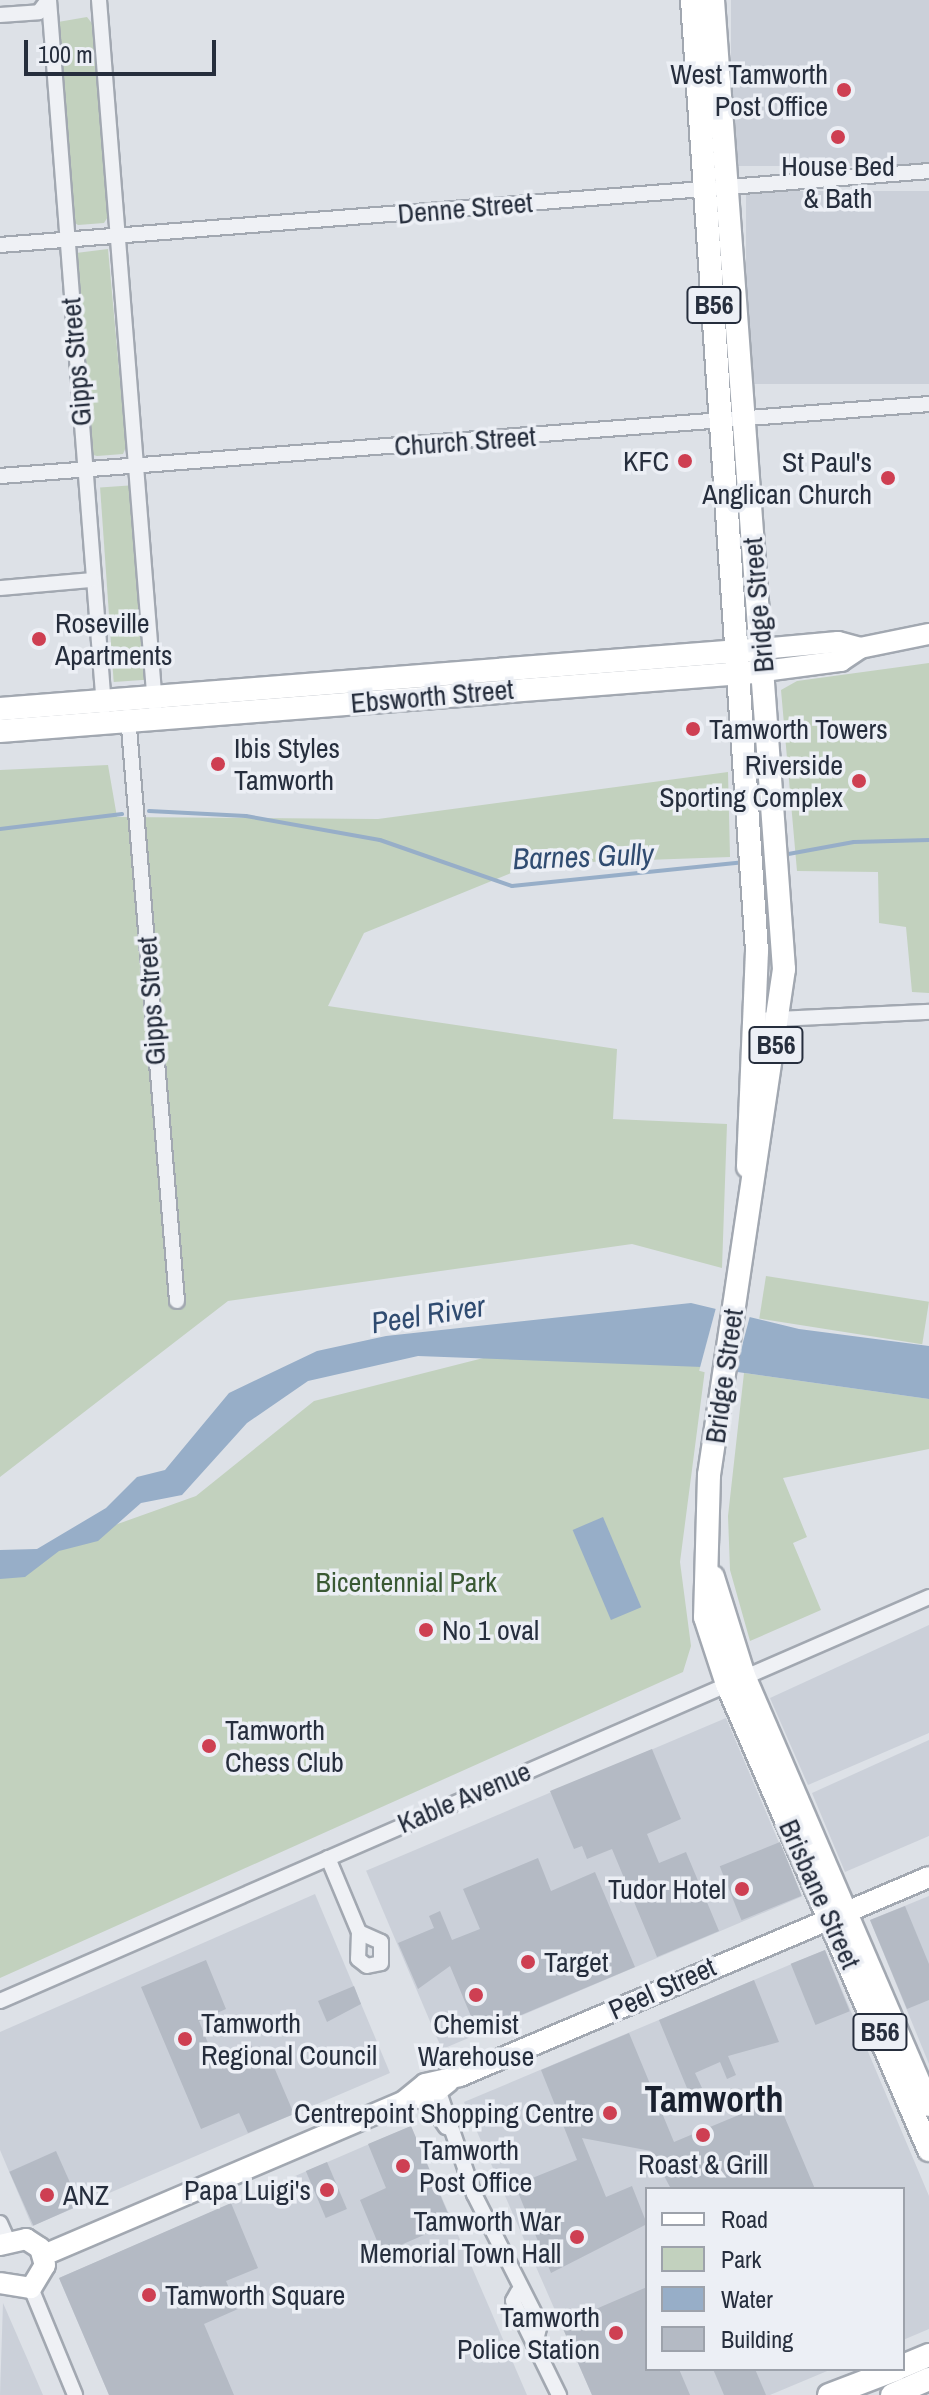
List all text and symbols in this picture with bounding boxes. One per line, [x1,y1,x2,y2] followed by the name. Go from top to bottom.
[28,24,220,74] scale bar
[38,38,93,70] text: 100 m
[670,57,828,123] place label: West Tamworth Post Office
[835,81,853,99] marker: West Tamworth Post Office
[829,128,847,146] marker: House Bed & Bath
[781,149,895,215] place label: House Bed & Bath
[396,185,534,231] street label: Denne Street
[686,283,742,327] road number: B56
[54,296,98,428] street label: Gipps Street
[393,419,537,463] street label: Church Street
[623,444,669,478] place label: KFC
[702,445,872,511] place label: St Paul's Anglican Church
[676,452,694,470] marker: KFC
[879,469,897,487] marker: St Paul's Anglican Church
[735,536,781,674] street label: Bridge Street
[55,606,172,672] place label: Roseville Apartments
[30,630,48,648] marker: Roseville Apartments
[349,672,515,720] street label: Ebsworth Street
[709,712,888,746] place label: Tamworth Towers
[684,720,702,738] marker: Tamworth Towers
[234,731,340,797] place label: Ibis Styles Tamworth
[659,748,843,814] place label: Riverside Sporting Complex
[209,755,227,773] marker: Ibis Styles Tamworth
[850,772,868,790] marker: Riverside Sporting Complex
[512,836,654,876] water label: Barnes Gully
[130,936,172,1066] street label: Gipps Street
[748,1023,804,1067] road number: B56
[368,1287,488,1341] water label: Peel River
[698,1307,750,1445] street label: Bridge Street
[315,1565,497,1599] park label: Bicentennial Park
[442,1613,539,1647] place label: No 1 oval
[417,1621,435,1639] marker: No 1 oval
[225,1713,344,1779] place label: Tamworth Chess Club
[200,1737,218,1755] marker: Tamworth Chess Club
[392,1754,536,1840] street label: Kable Avenue
[772,1814,868,1974] street label: Brisbane Street
[608,1872,726,1906] place label: Tudor Hotel
[733,1880,751,1898] marker: Tudor Hotel
[544,1945,608,1979] place label: Target
[603,1950,721,2026] street label: Peel Street
[519,1953,537,1971] marker: Target
[467,1986,485,2004] marker: Chemist Warehouse
[201,2006,377,2072] place label: Tamworth Regional Council
[418,2007,534,2073] place label: Chemist Warehouse
[852,2010,908,2054] road number: B56
[176,2030,194,2048] marker: Tamworth Regional Council
[645,2078,783,2122] district label: Tamworth
[294,2096,594,2130] place label: Centrepoint Shopping Centre
[601,2104,619,2122] marker: Centrepoint Shopping Centre
[694,2126,712,2144] marker: Roast & Grill
[419,2133,532,2199] place label: Tamworth Post Office
[638,2147,768,2181] place label: Roast & Grill
[394,2157,412,2175] marker: Tamworth Post Office
[184,2173,311,2207] place label: Papa Luigi's
[63,2178,109,2212] place label: ANZ
[318,2181,336,2199] marker: Papa Luigi's
[38,2186,56,2204] marker: ANZ
[645,2187,905,2371] legend
[721,2203,768,2235] text: Road
[359,2204,561,2270] place label: Tamworth War Memorial Town Hall
[568,2228,586,2246] marker: Tamworth War Memorial Town Hall
[721,2243,761,2275] text: Park
[165,2278,345,2312] place label: Tamworth Square
[721,2283,773,2315] text: Water
[140,2286,158,2304] marker: Tamworth Square
[457,2300,600,2366] place label: Tamworth Police Station
[721,2323,793,2355] text: Building
[607,2324,625,2342] marker: Tamworth Police Station

